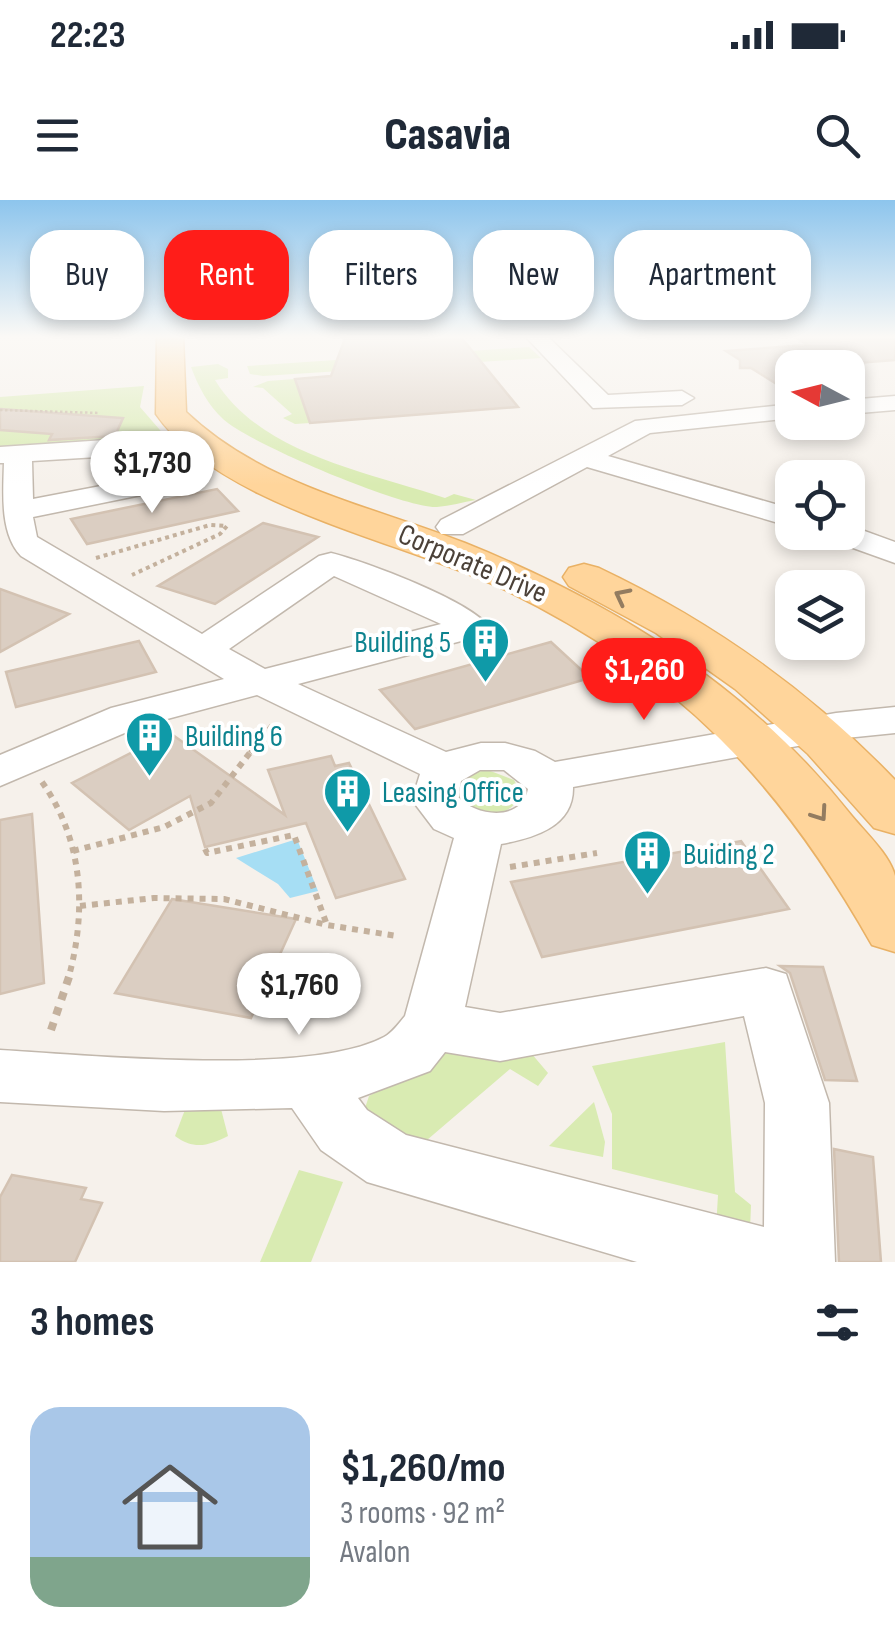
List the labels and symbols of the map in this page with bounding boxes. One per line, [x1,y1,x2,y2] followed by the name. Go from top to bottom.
[775,350,865,440] north arrow
[71,431,233,516] pin: $1,730
[393,516,552,611] street label: Corporate Drive
[614,589,632,608] one-way arrow
[460,616,512,684] building icon: Building 5
[354,625,451,661] place label: Building 5
[563,638,725,723] pin: $1,260
[124,710,176,778] building icon: Building 6
[185,719,283,755] place label: Building 6
[321,766,373,834] building icon: Leasing Office
[382,775,524,811] place label: Leasing Office
[808,803,825,821] one-way arrow
[622,828,674,896] building icon: Buiding 2
[683,837,775,873] place label: Buiding 2
[218,953,380,1038] pin: $1,760

